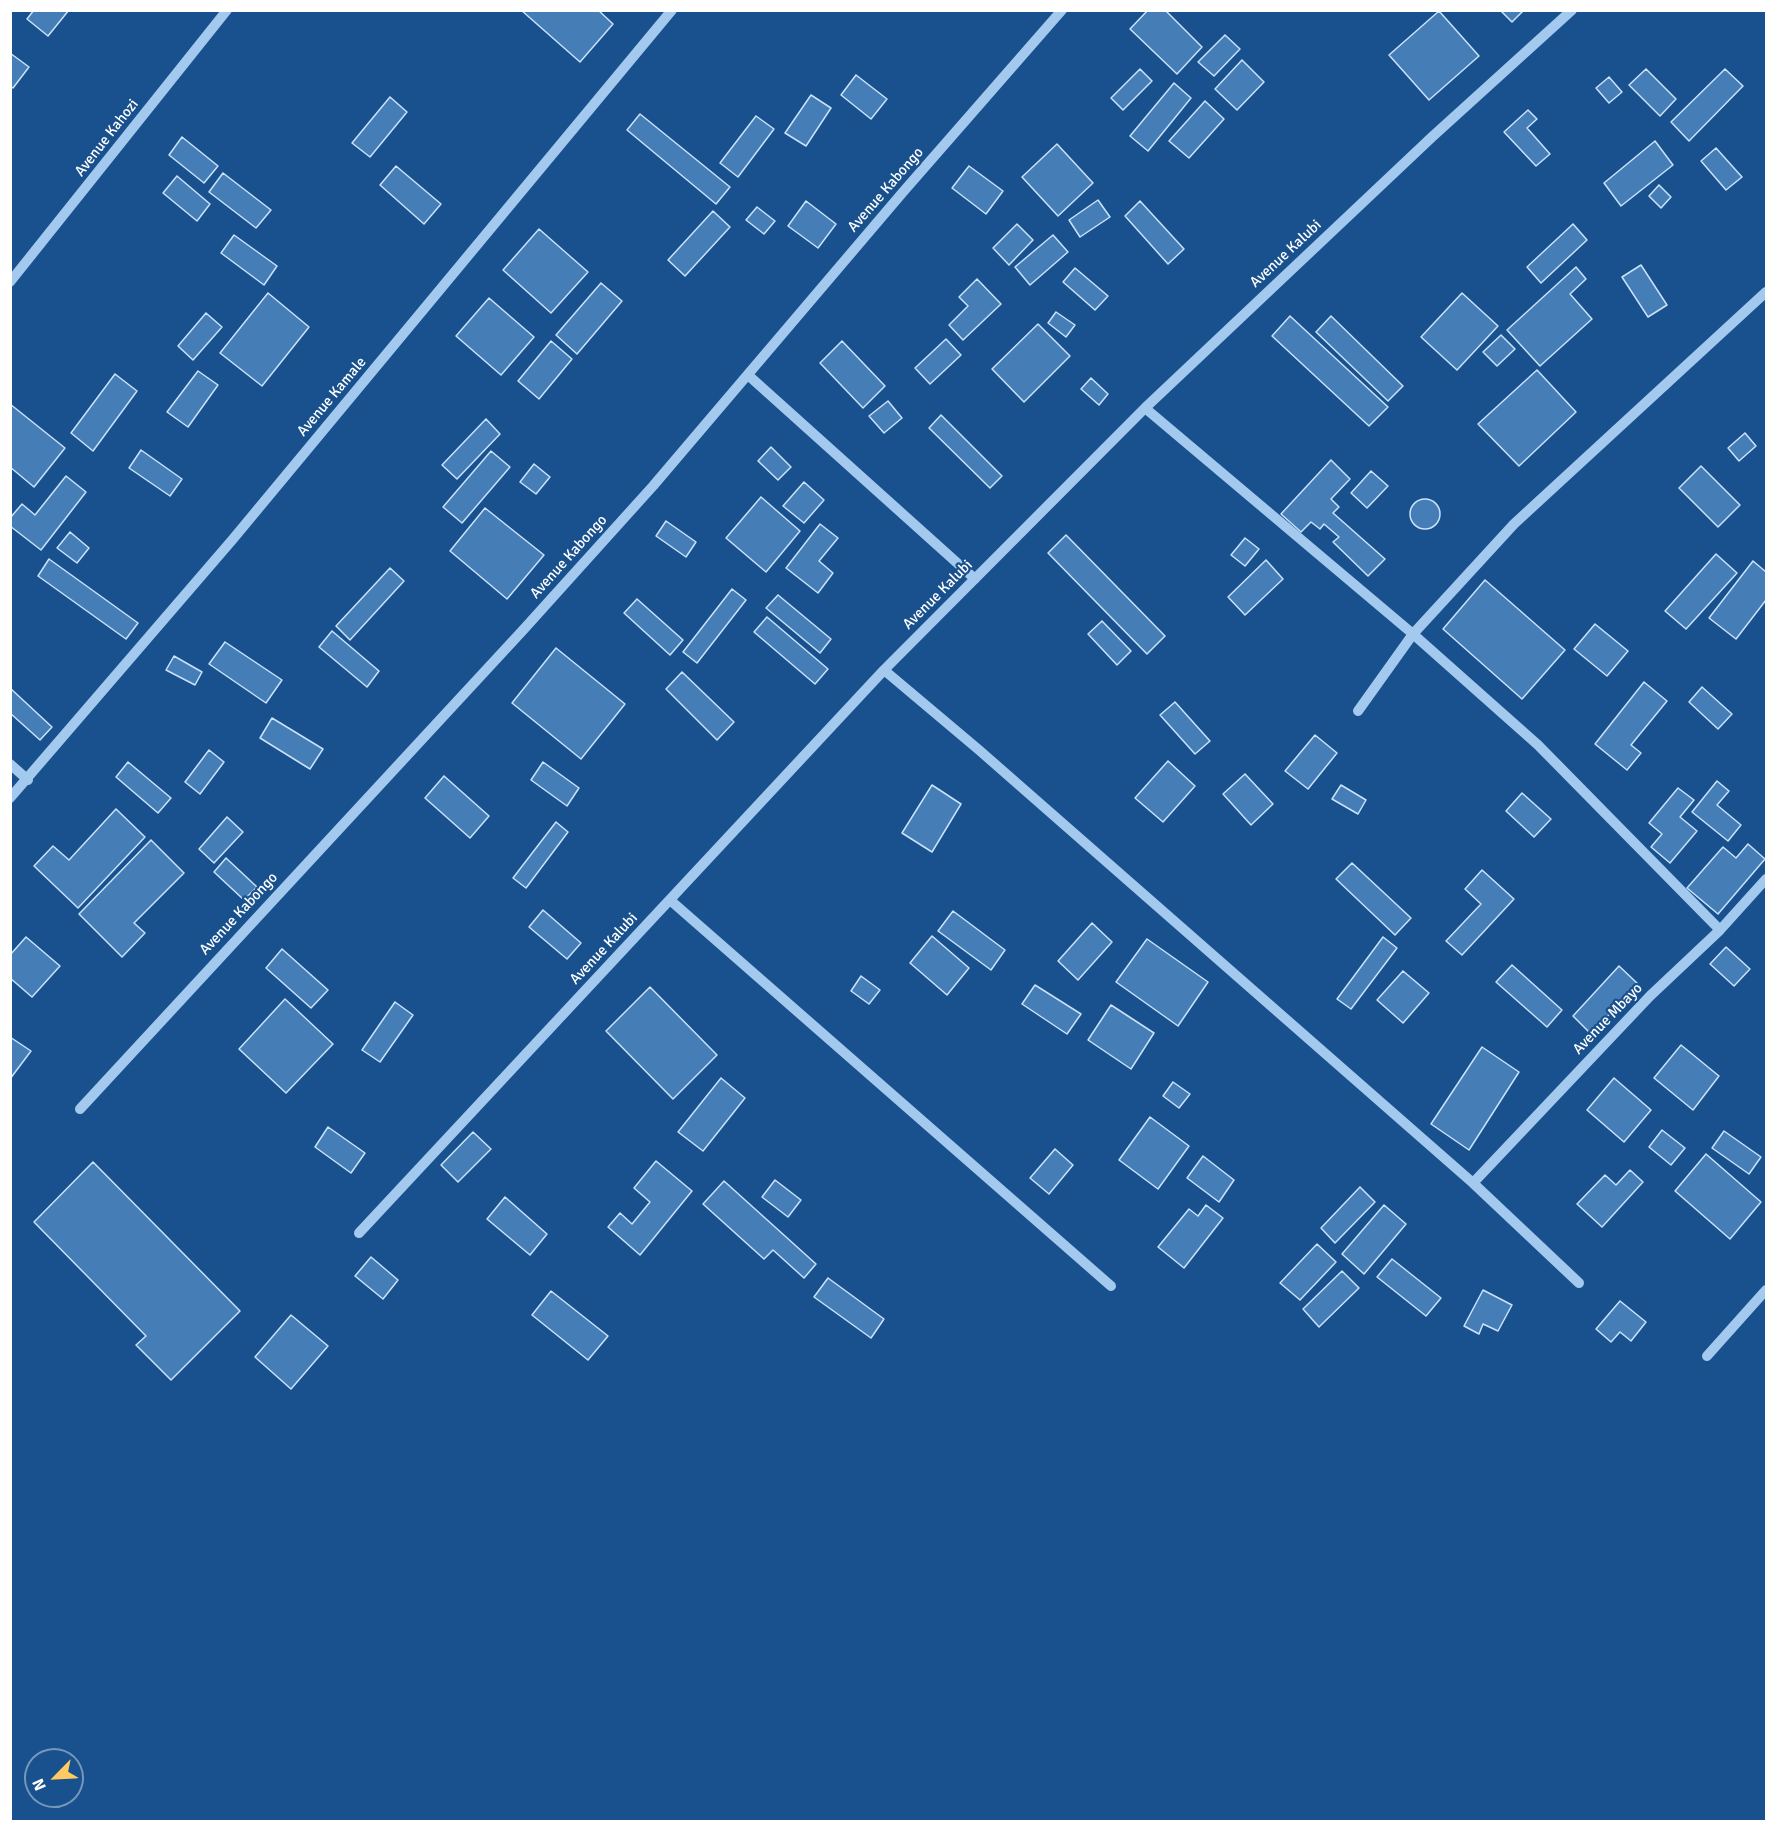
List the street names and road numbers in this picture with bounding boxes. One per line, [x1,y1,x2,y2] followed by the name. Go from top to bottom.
[71,96,143,180] street label: Avenue Kahozi
[844,144,928,236] street label: Avenue Kabongo
[1247,216,1325,292] street label: Avenue Kalubi
[294,354,370,440] street label: Avenue Kamale
[527,511,611,603] street label: Avenue Kabongo
[899,556,977,634] street label: Avenue Kalubi
[196,869,282,959] street label: Avenue Kabongo
[566,910,642,988] street label: Avenue Kalubi
[1569,980,1647,1058] street label: Avenue Mbayo

